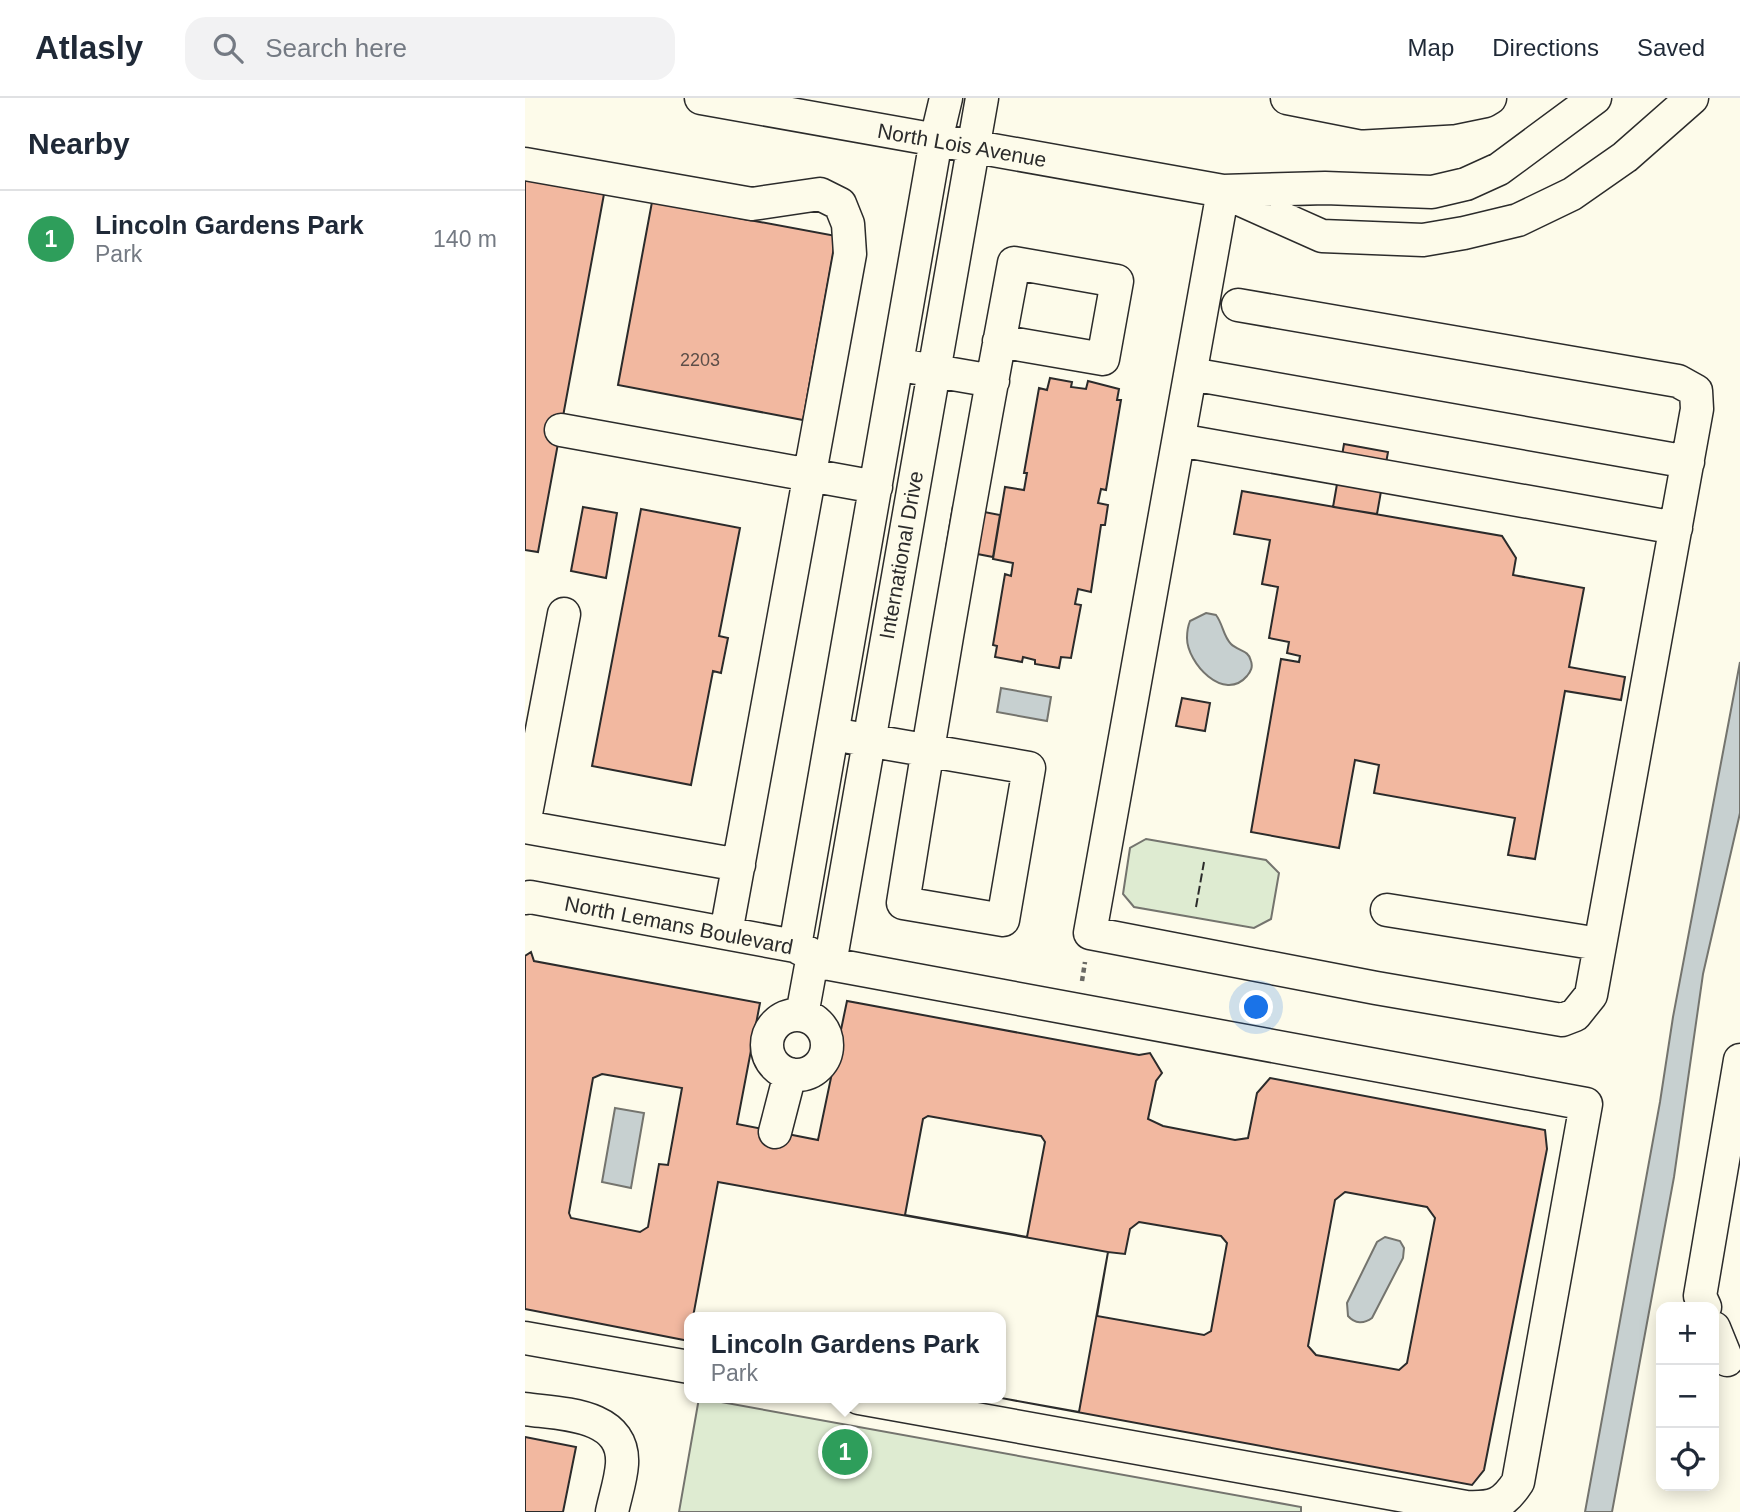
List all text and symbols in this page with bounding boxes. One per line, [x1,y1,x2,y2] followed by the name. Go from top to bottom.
[185,17,675,80] search box
[35,29,143,66] text: Atlasly
[209,29,247,67] icon: search
[265,33,407,63] text: Search here
[1408,34,1454,61] text: Map
[1492,34,1599,61] text: Directions
[1637,34,1705,61] text: Saved
[876,119,1048,171] street label: North Lois Avenue
[28,127,130,160] text: Nearby
[95,210,364,240] text: Lincoln Gardens Park
[45,226,57,252] text: 1
[433,226,497,252] text: 140 m
[95,241,142,267] text: Park
[680,350,720,370] house number: 2203
[875,469,927,641] street label: International Drive
[563,892,795,958] street label: North Lemans Boulevard
[1239,990,1273,1024] your location
[1656,1302,1719,1491] map controls
[1656,1302,1719,1365] button: +
[684,1312,1006,1403] popup
[711,1329,979,1359] text: Lincoln Gardens Park
[711,1360,758,1386] text: Park
[1656,1365,1719,1428] button: −
[822,1426,868,1478] pin: 1
[1656,1428,1719,1491] button: locate

